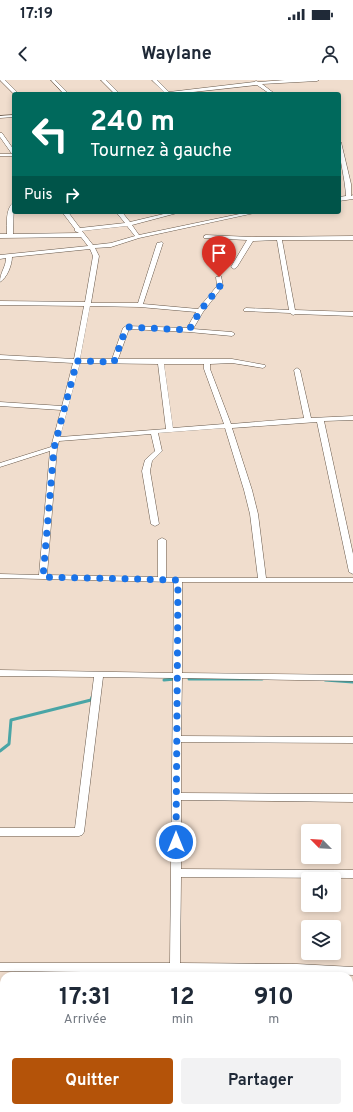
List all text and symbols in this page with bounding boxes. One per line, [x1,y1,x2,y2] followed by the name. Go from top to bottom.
[20,5,53,24] text: 17:19
[12,43,34,65] icon: back
[141,43,212,66] text: Waylane
[319,43,341,65] icon: person
[90,105,175,141] text: 240 m
[24,108,76,160] icon: left
[90,140,232,163] text: Tournez à gauche
[61,184,83,206] icon: right
[24,186,53,205] text: Puis
[202,236,236,277] pin
[208,242,230,264] icon: arrive
[155,821,197,863] position arrow
[301,824,341,864] north arrow
[301,824,341,960] map controls
[301,872,341,912] button: sound
[301,920,341,960] button: layers
[59,983,111,1013] text: 17:31
[170,983,195,1013] text: 12
[254,983,294,1013] text: 910
[64,1012,107,1028] text: Arrivée
[172,1012,193,1028] text: min
[268,1012,279,1028] text: m
[12,1058,173,1104] button: Quitter
[181,1058,341,1104] button: Partager

